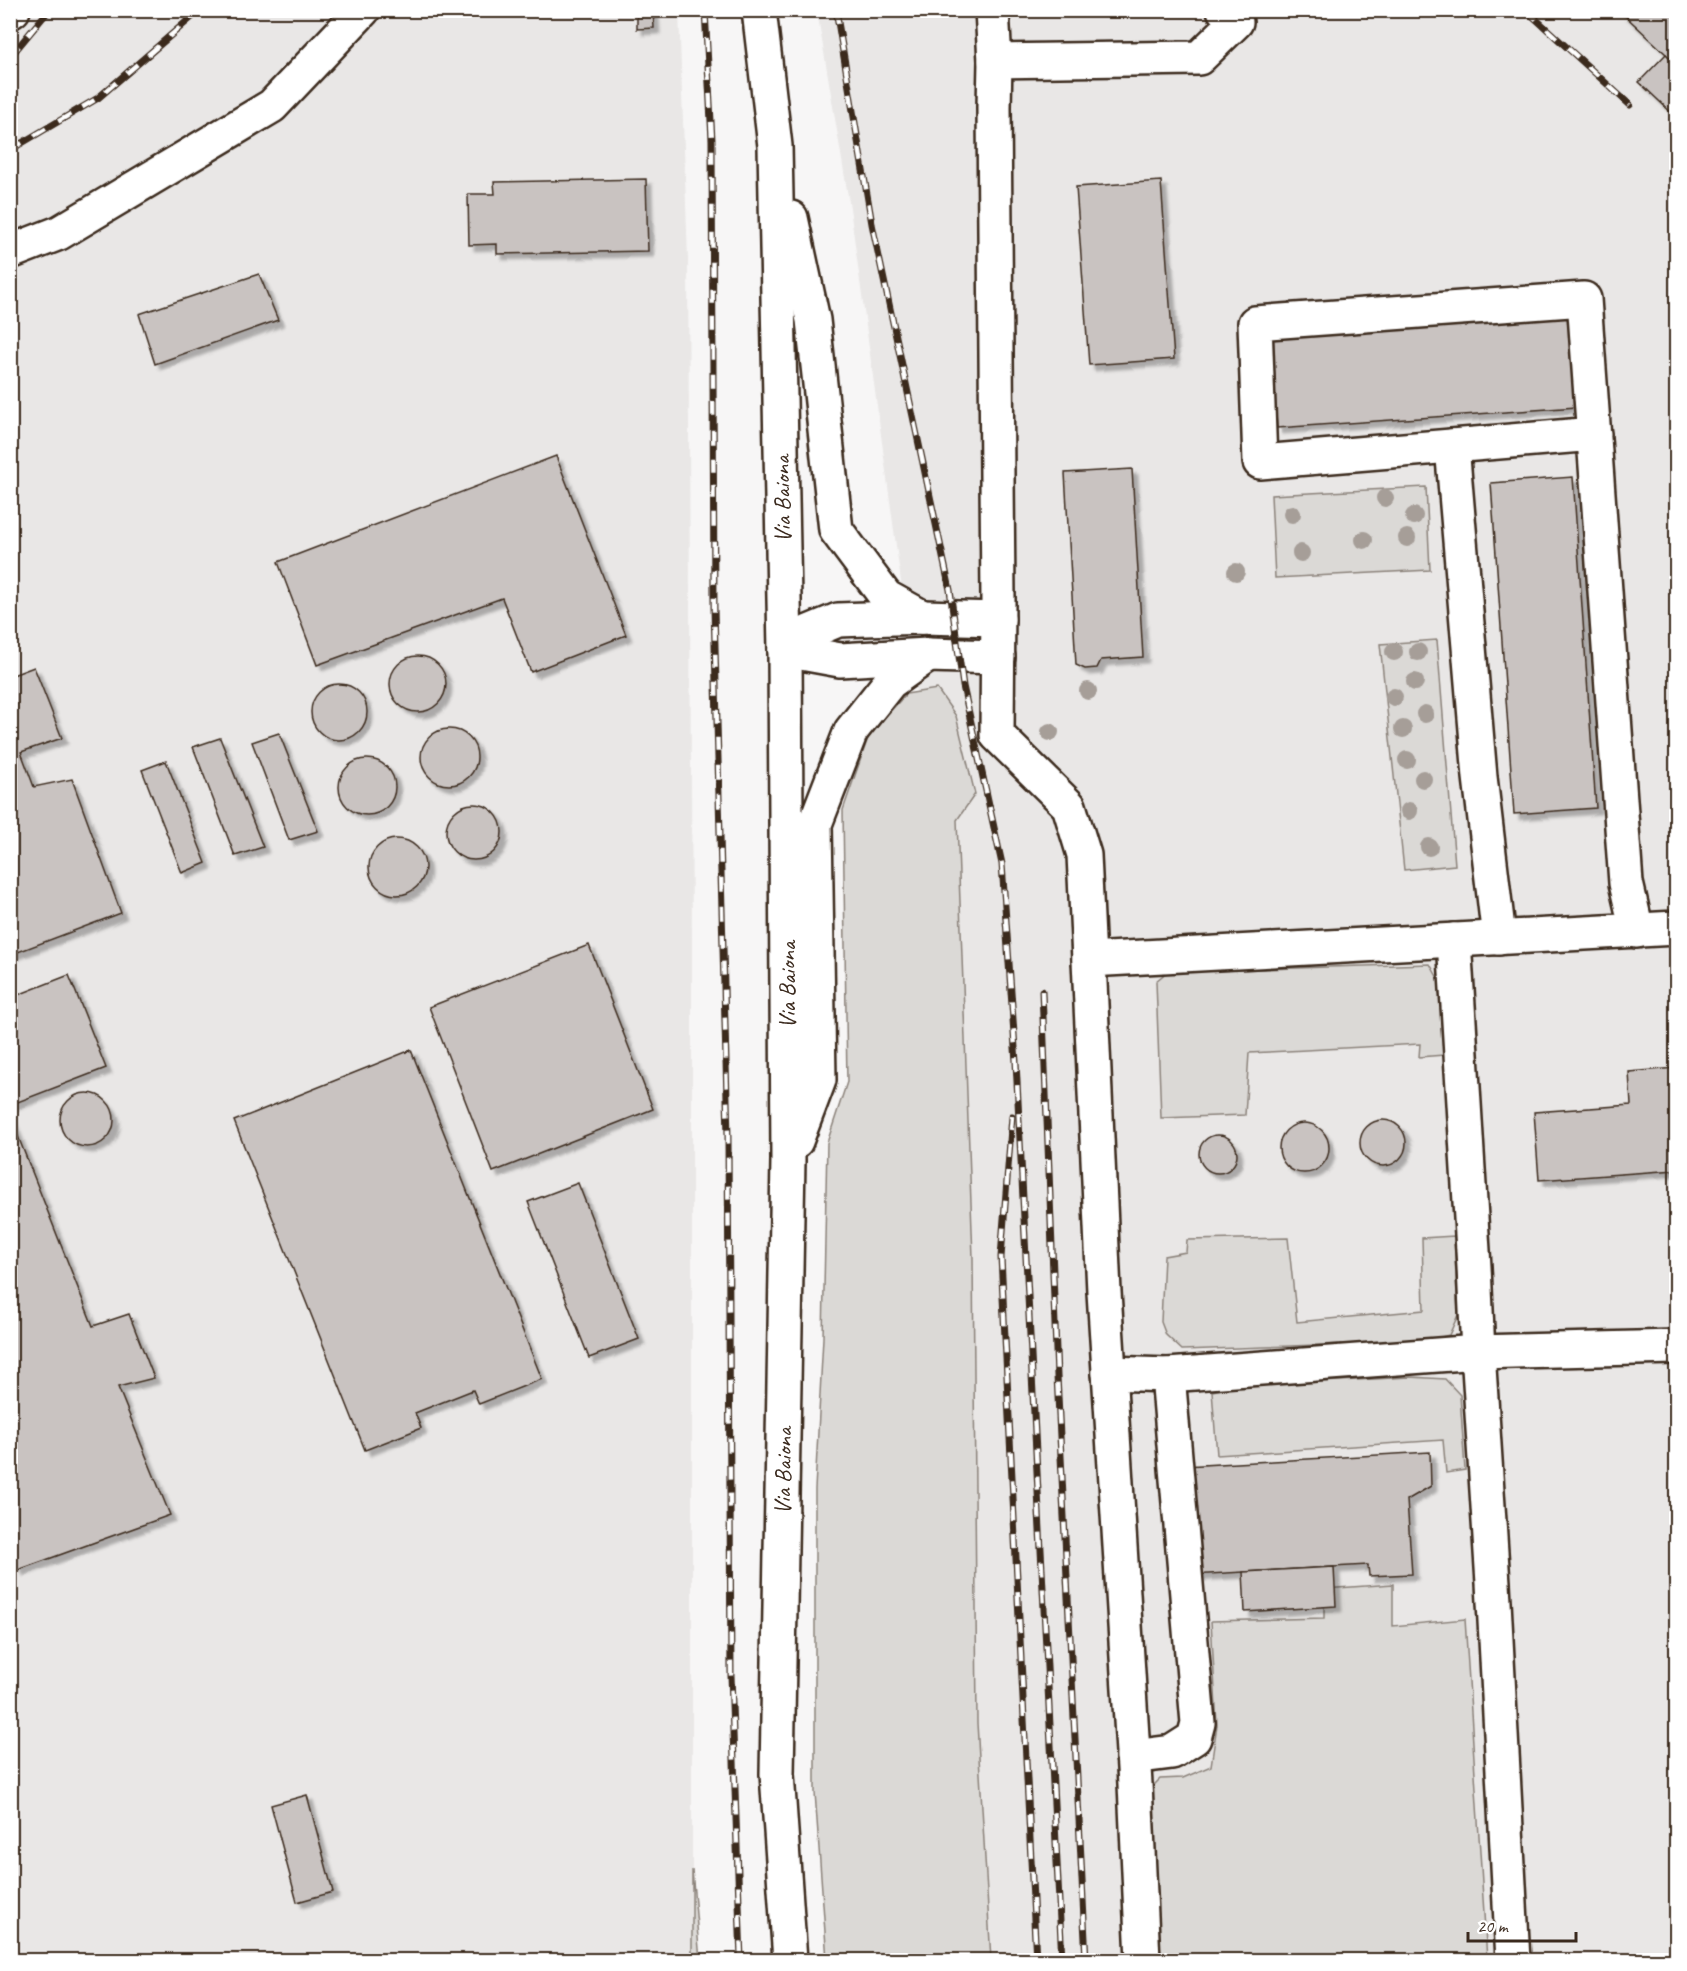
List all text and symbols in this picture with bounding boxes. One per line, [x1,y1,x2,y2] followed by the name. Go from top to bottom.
[766,453,798,543] street label: Via Baiona
[772,939,802,1029] street label: Via Baiona
[767,1425,799,1515] street label: Via Baiona
[1468,1905,1576,1943] scale bar
[1477,1915,1510,1937] text: 20 m

